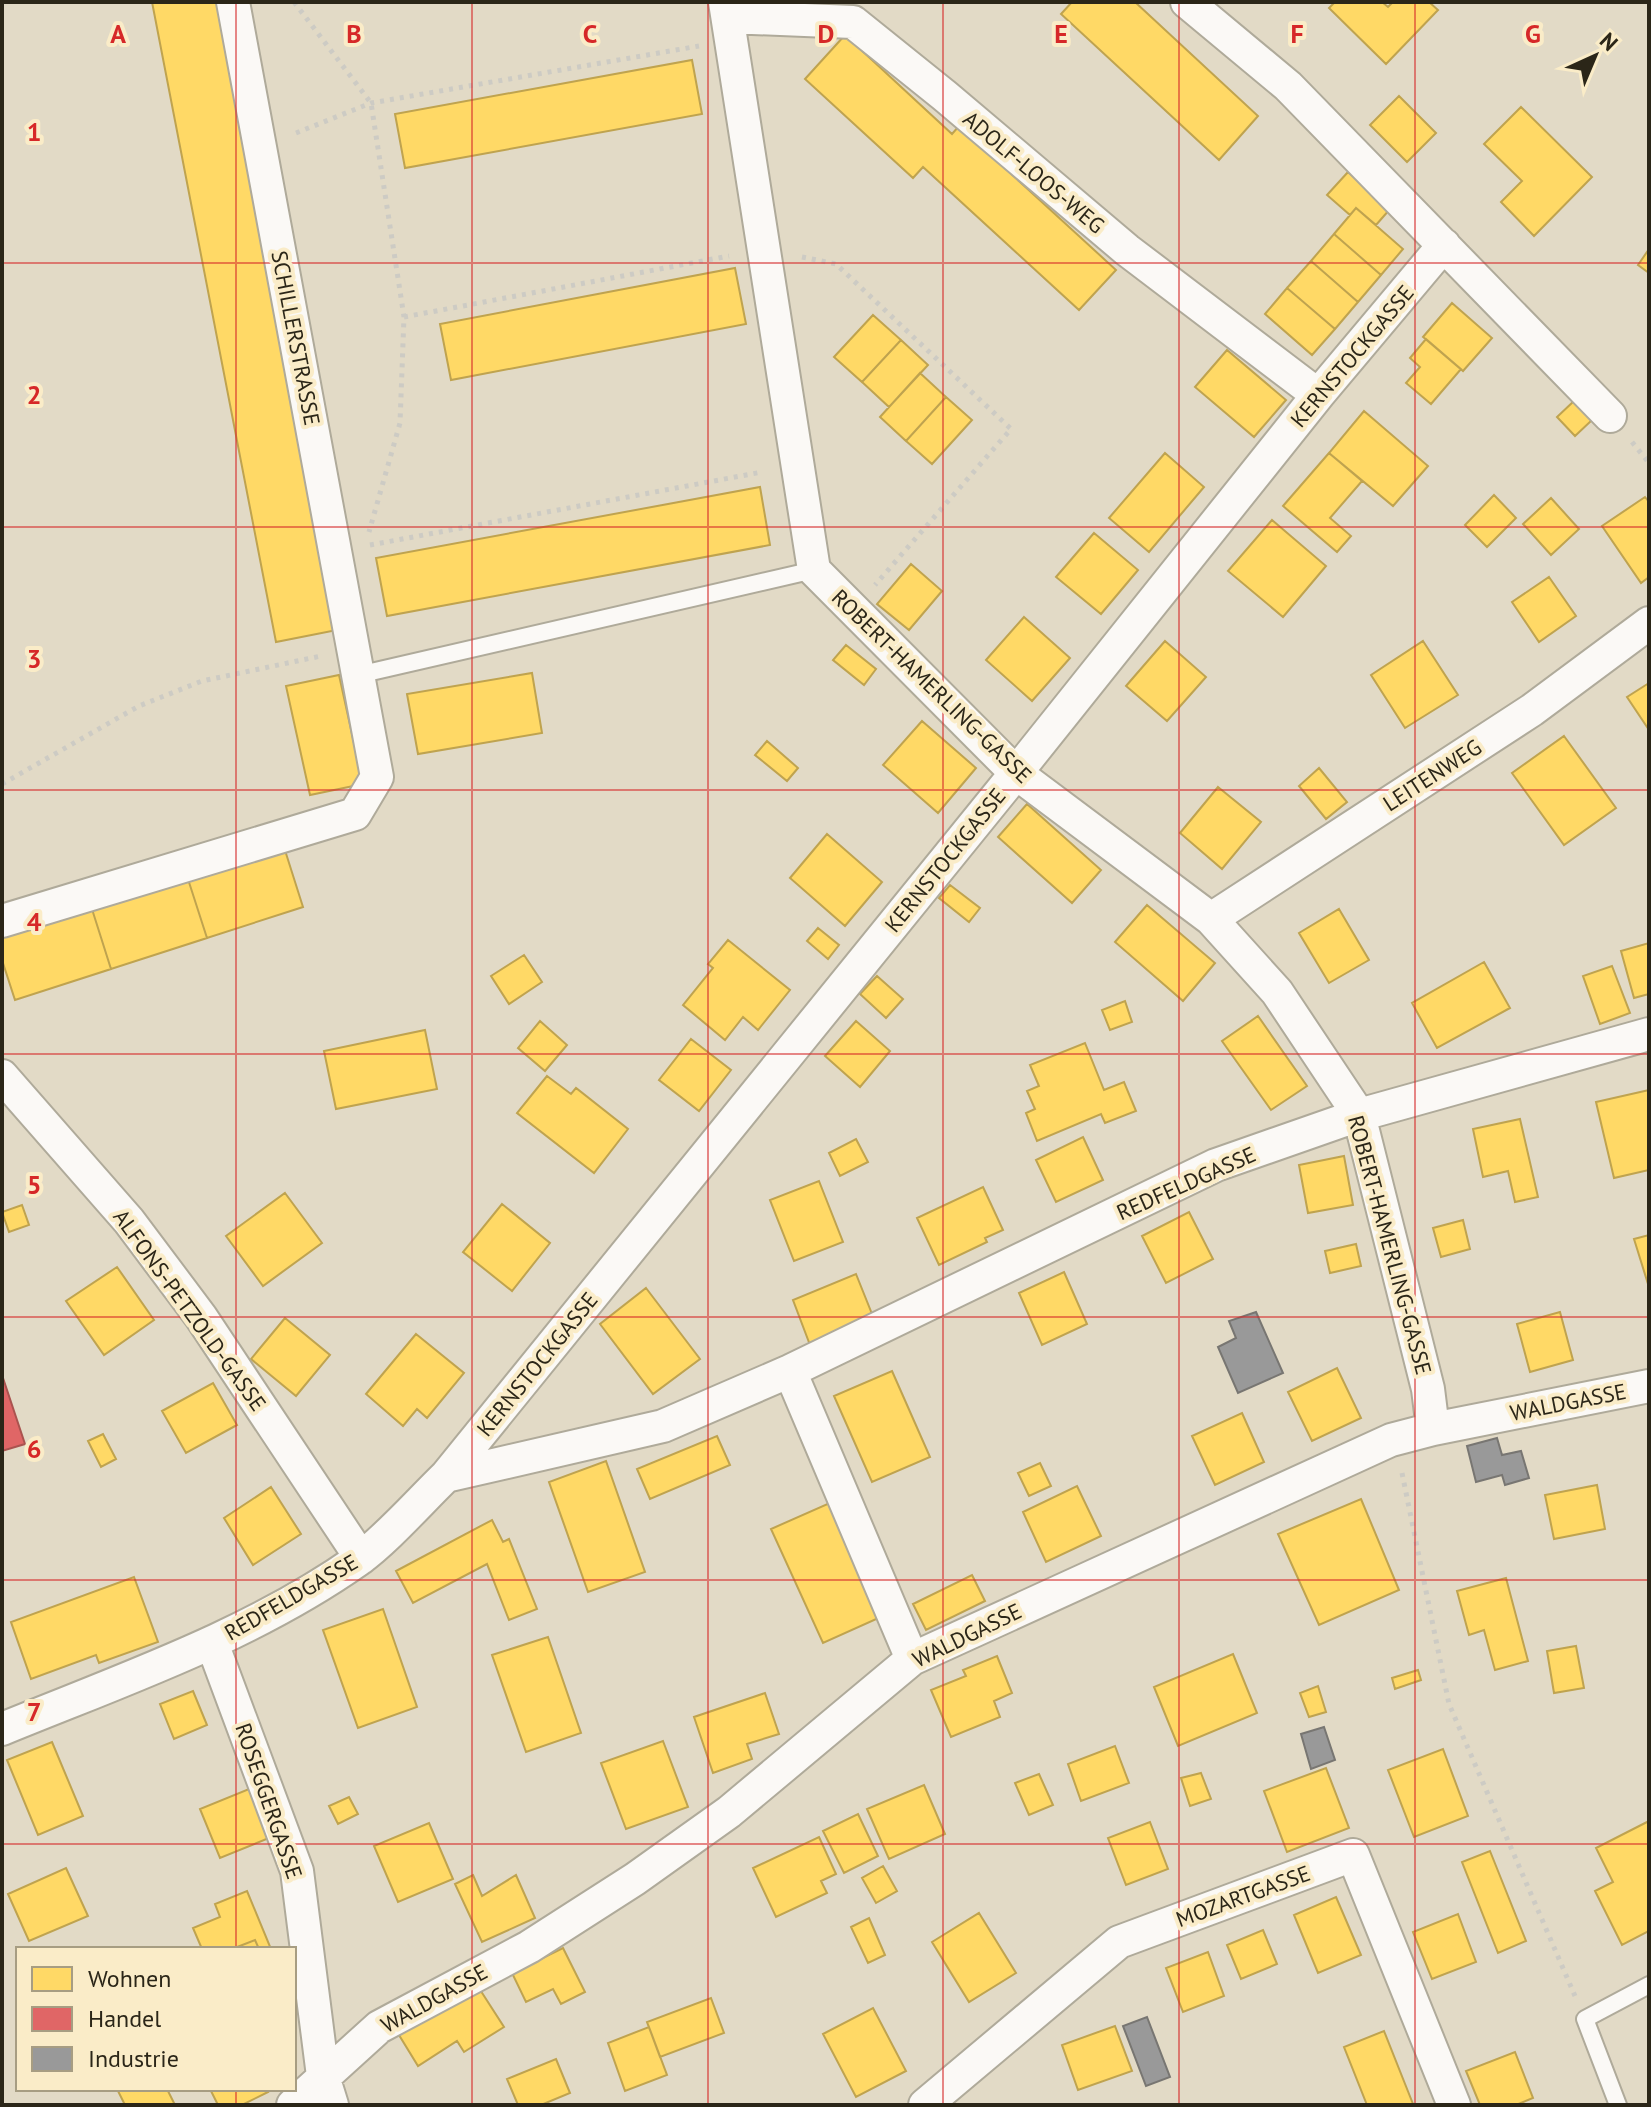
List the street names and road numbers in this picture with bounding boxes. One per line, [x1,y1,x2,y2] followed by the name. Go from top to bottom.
[958,105,1110,239] street label: ADOLF-LOOS-WEG
[265,248,327,428] street label: SCHILLERSTRASSE
[1284,279,1420,433] street label: KERNSTOCKGASSE
[826,583,1038,789] street label: ROBERT-HAMERLING-GASSE
[1377,733,1487,817] street label: LEITENWEG
[878,782,1012,938] street label: KERNSTOCKGASSE
[1342,1112,1438,1378] street label: ROBERT-HAMERLING-GASSE
[1112,1140,1260,1226] street label: REDFELDGASSE
[107,1204,273,1416] street label: ALFONS-PETZOLD-GASSE
[470,1286,604,1442] street label: KERNSTOCKGASSE
[1508,1377,1628,1427] street label: WALDGASSE
[219,1547,363,1647] street label: REDFELDGASSE
[908,1597,1026,1673] street label: WALDGASSE
[229,1719,309,1883] street label: ROSEGGERGASSE
[1172,1859,1314,1933] street label: MOZARTGASSE
[376,1957,492,2039] street label: WALDGASSE

